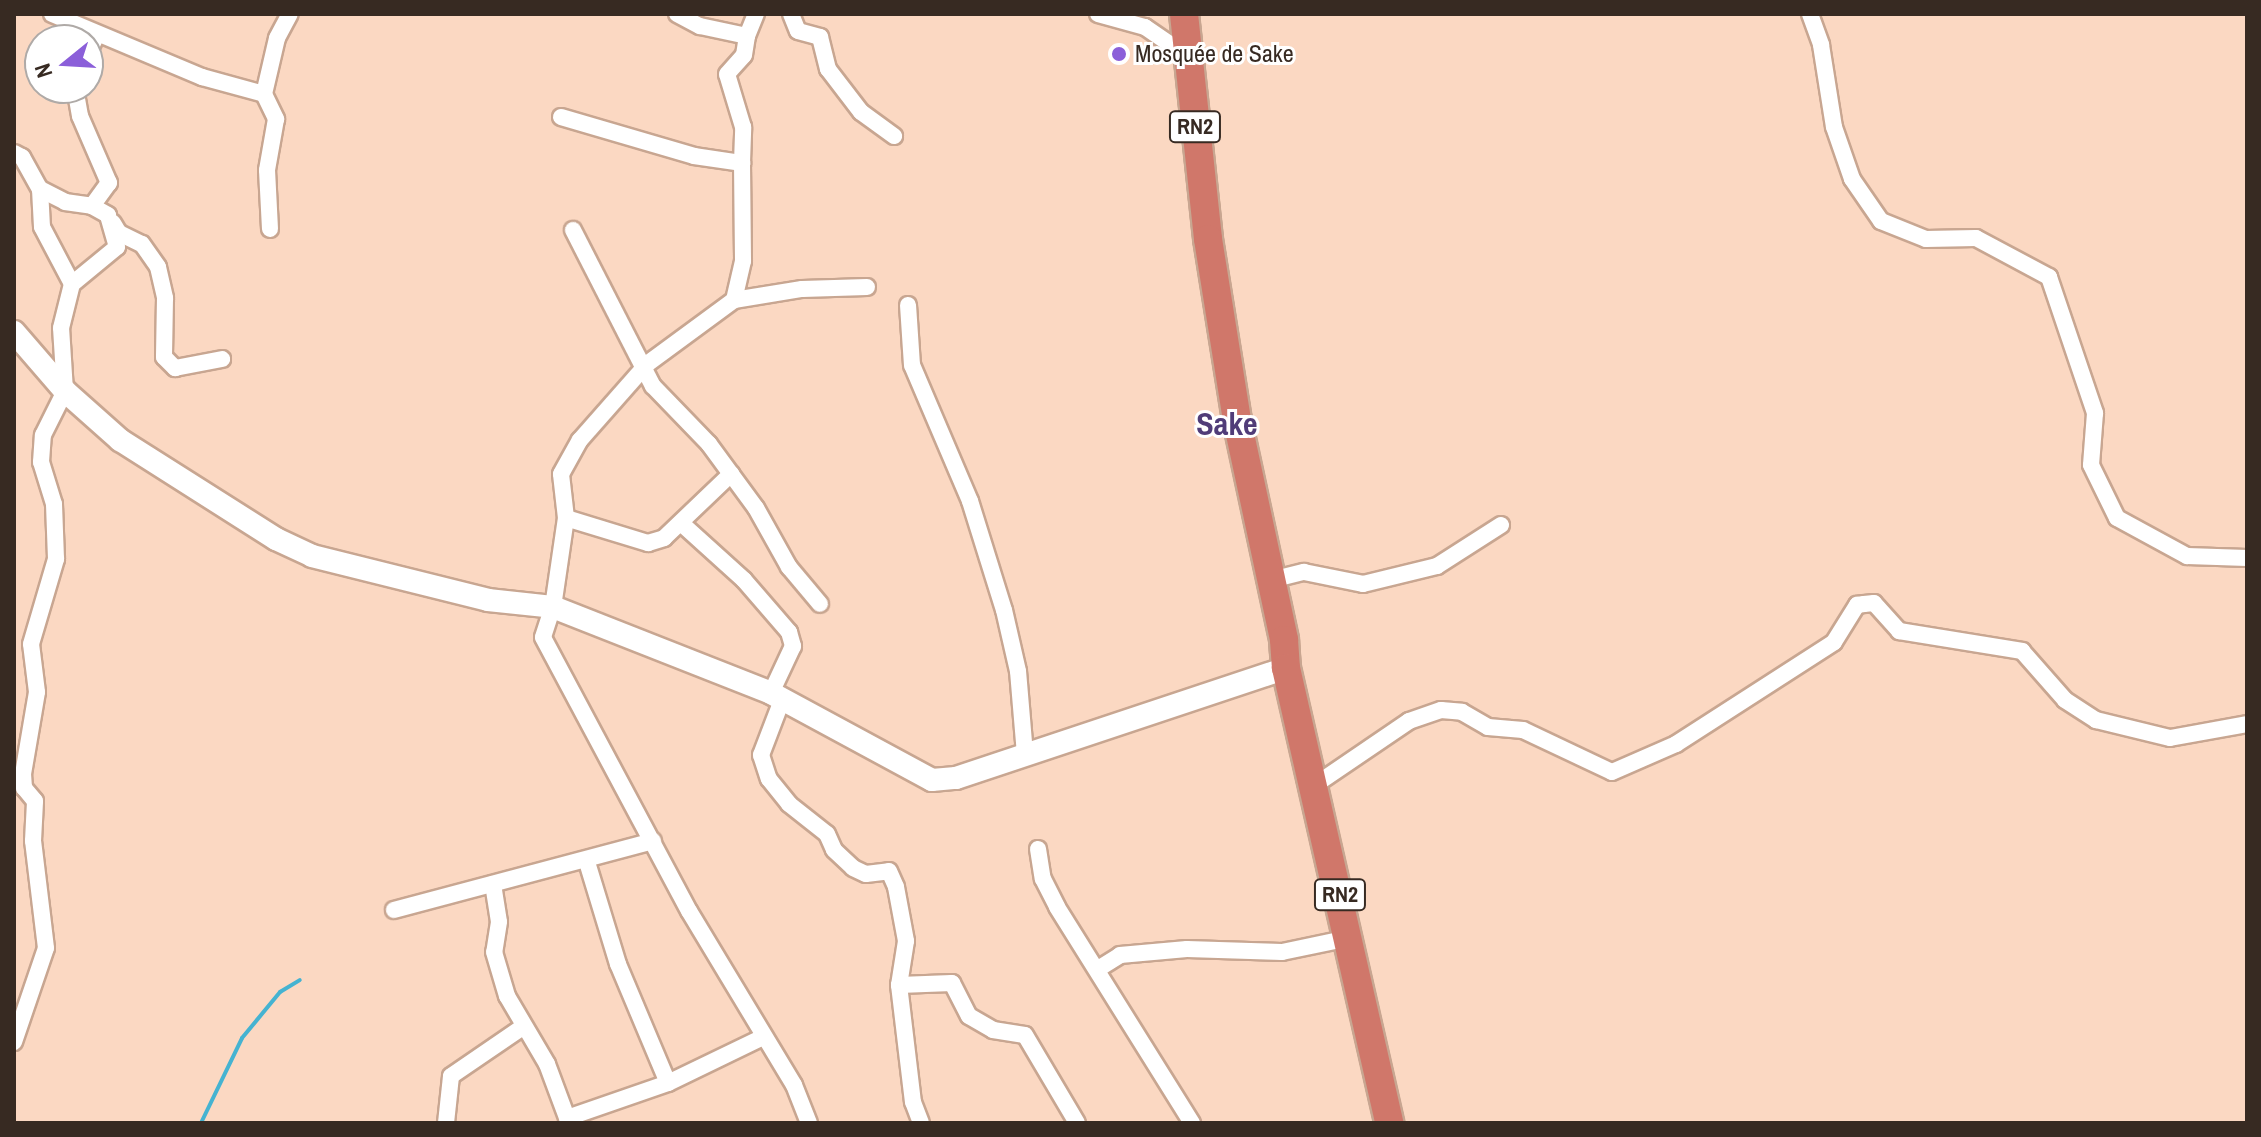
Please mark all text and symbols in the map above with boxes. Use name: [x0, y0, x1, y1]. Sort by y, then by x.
north arrow: [24, 24, 104, 104]
place label: Mosquée de Sake: [1135, 40, 1294, 68]
marker: Mosquée de Sake: [1110, 45, 1128, 63]
text: N: [27, 60, 59, 82]
road number: RN2: [1167, 109, 1223, 145]
district label: Sake: [1196, 405, 1258, 443]
road number: RN2: [1312, 877, 1368, 913]

